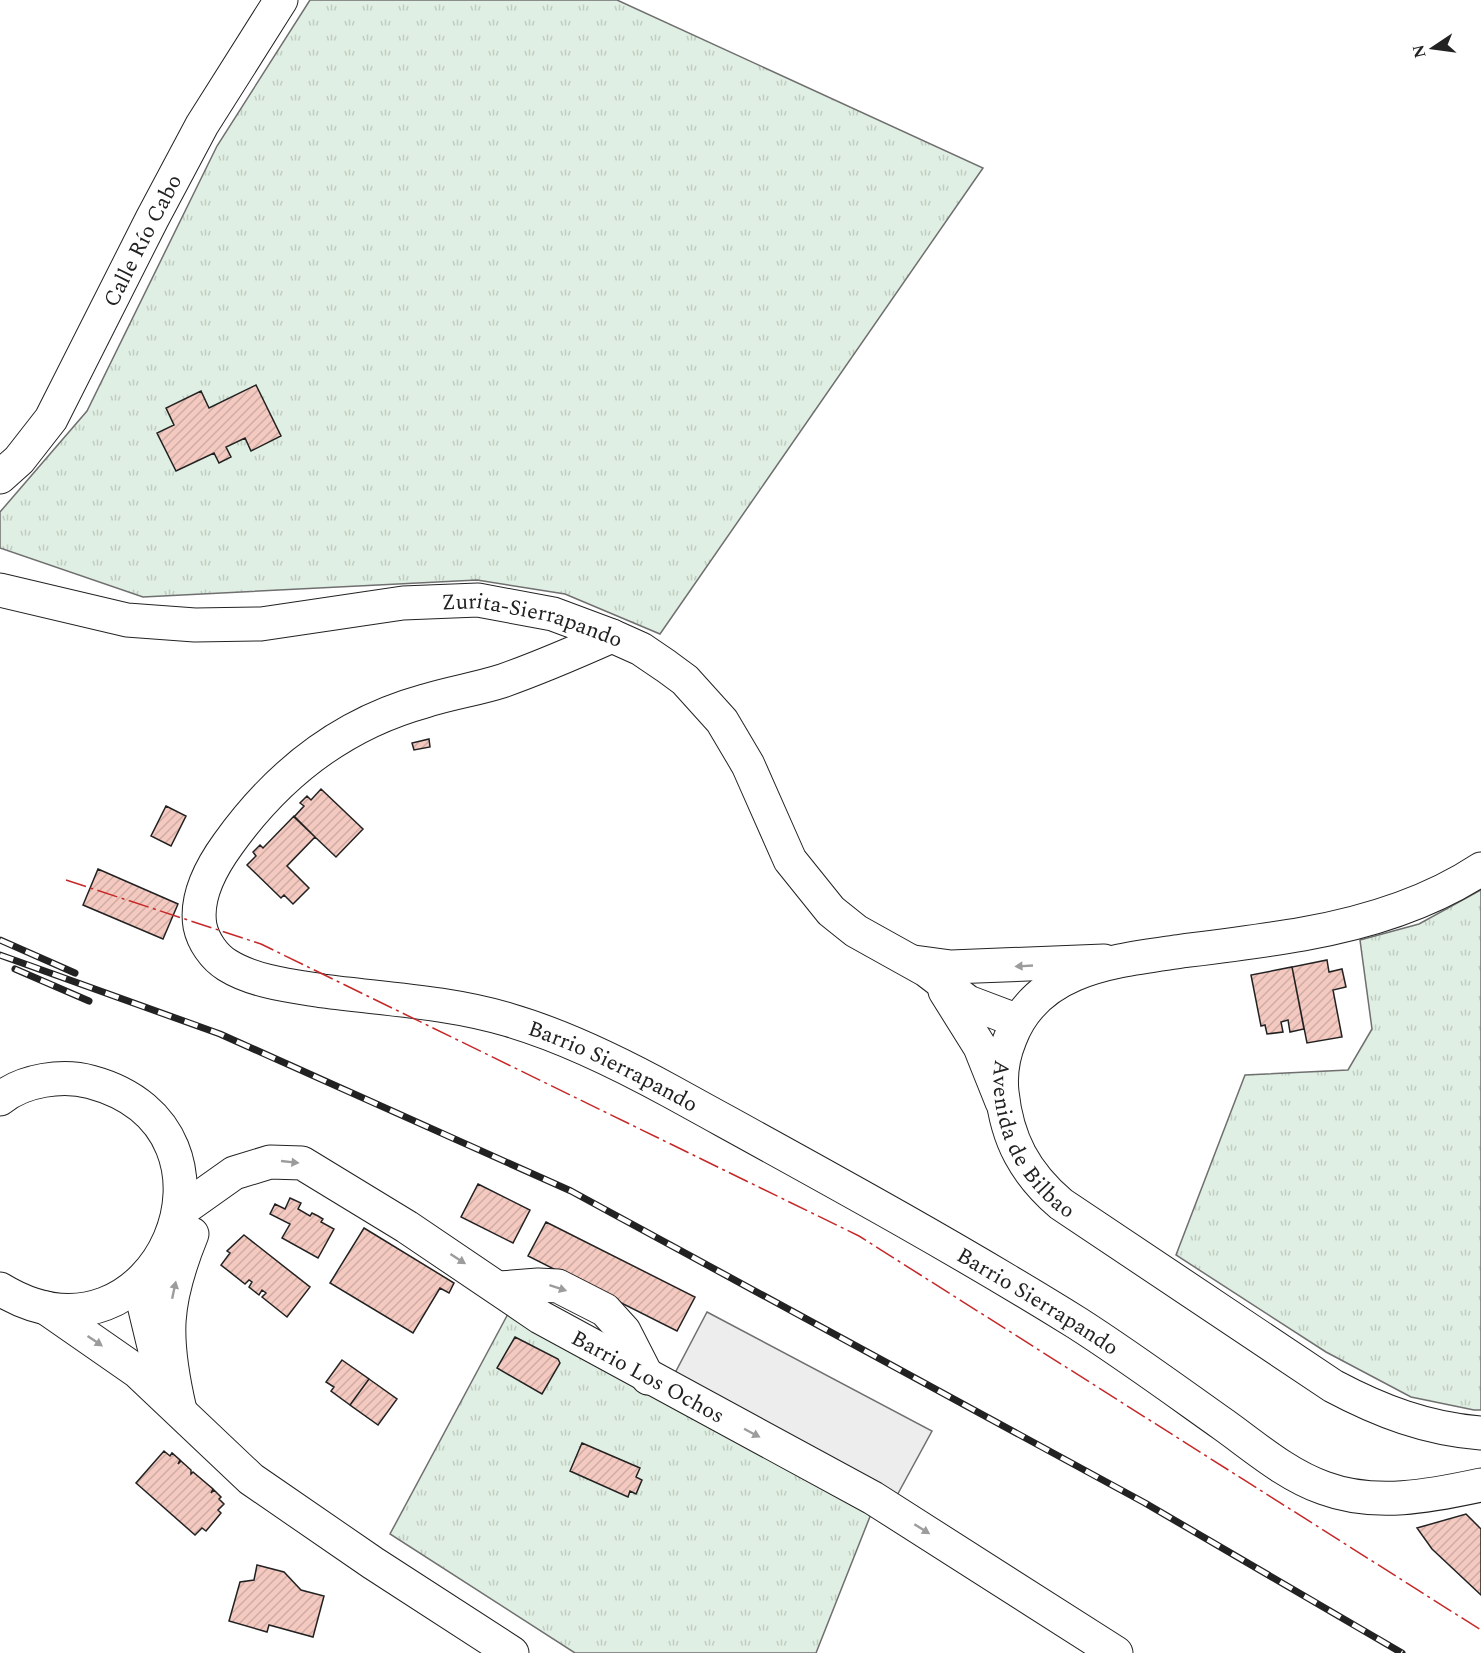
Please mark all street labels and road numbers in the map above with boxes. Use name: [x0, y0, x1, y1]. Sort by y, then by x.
street label: Calle Río Cabo: [95, 169, 191, 313]
street label: Zurita-Sierrapando: [441, 585, 628, 657]
street label: Barrio Sierrapando: [523, 1012, 704, 1121]
street label: Avenida de Bilbao: [983, 1058, 1082, 1227]
street label: Barrio Sierrapando: [950, 1239, 1125, 1364]
street label: Barrio Los Ochos: [565, 1322, 730, 1432]

